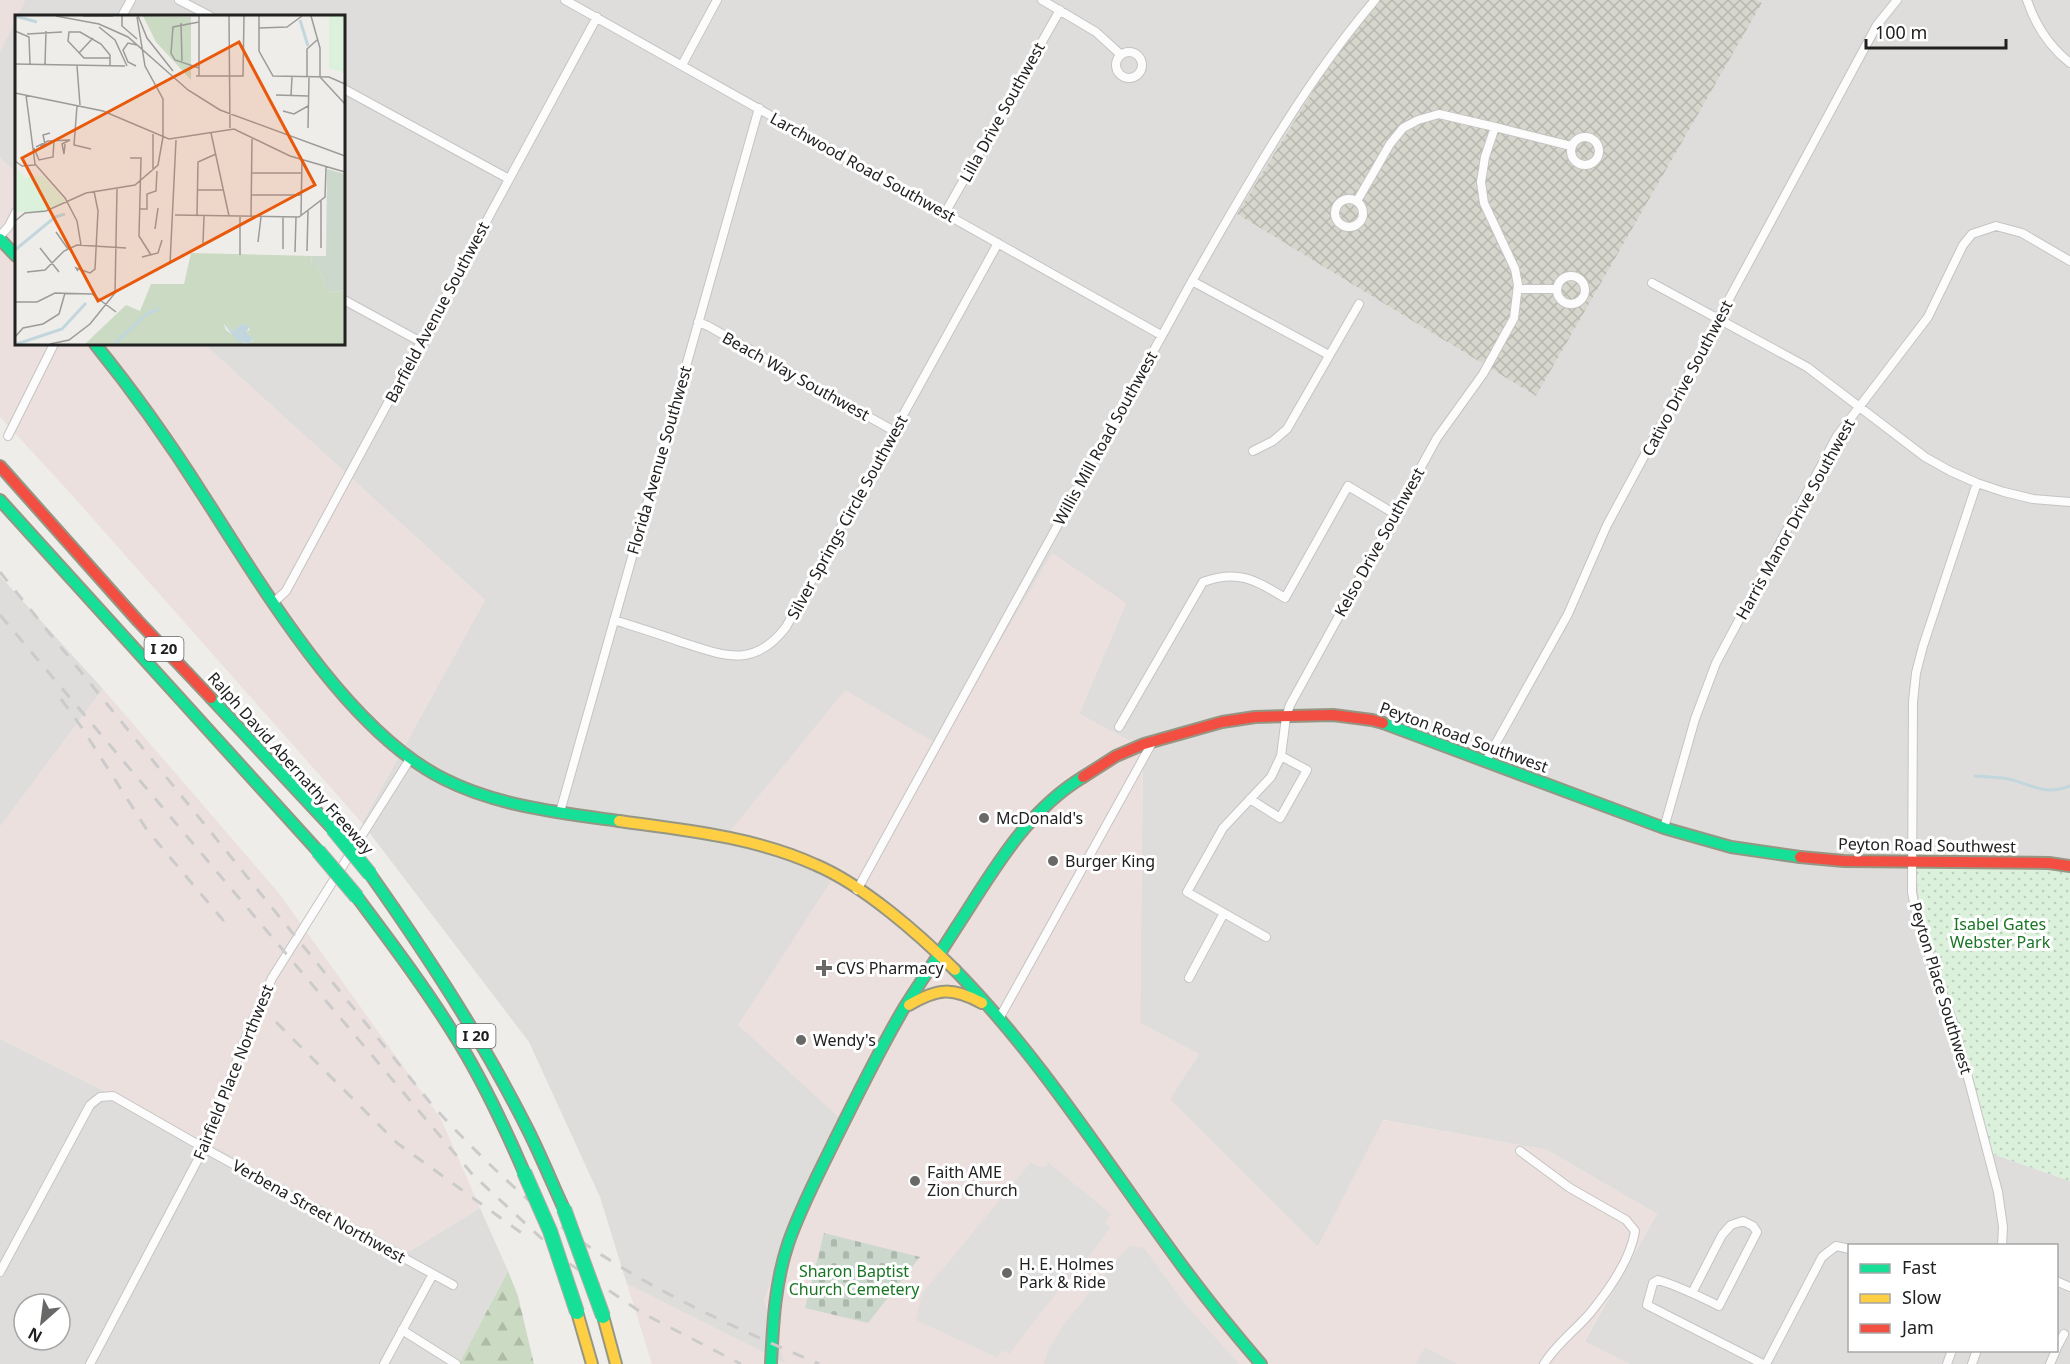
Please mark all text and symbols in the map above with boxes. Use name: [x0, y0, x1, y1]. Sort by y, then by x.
scale bar: [1866, 12, 2006, 50]
inset map: [15, 15, 345, 345]
text: 100 m: [1875, 20, 1927, 44]
street label: Lilla Drive Southwest: [954, 38, 1050, 186]
street label: Larchwood Road Southwest: [766, 107, 960, 227]
street label: Barfield Avenue Southwest: [380, 217, 494, 406]
street label: Cativo Drive Southwest: [1637, 296, 1738, 460]
street label: Beach Way Southwest: [718, 326, 874, 426]
street label: Willis Mill Road Southwest: [1048, 347, 1162, 529]
street label: Florida Avenue Southwest: [622, 363, 697, 557]
street label: Silver Springs Circle Southwest: [782, 411, 913, 623]
street label: Harris Manor Drive Southwest: [1730, 414, 1860, 623]
street label: Kelso Drive Southwest: [1329, 463, 1429, 621]
road number: I 20: [144, 637, 184, 661]
street label: Ralph David Abernathy Freeway: [203, 667, 380, 860]
street label: Peyton Road Southwest: [1377, 696, 1551, 778]
place label: McDonald's: [996, 807, 1083, 829]
marker: McDonald's: [977, 811, 991, 825]
street label: Peyton Road Southwest: [1838, 832, 2016, 858]
place label: Burger King: [1065, 850, 1155, 872]
marker: Burger King: [1046, 854, 1060, 868]
street label: Peyton Place Southwest: [1904, 899, 1978, 1077]
park label: Isabel Gates Webster Park: [1950, 913, 2051, 953]
place label: CVS Pharmacy: [836, 957, 944, 979]
marker: CVS Pharmacy: [817, 961, 831, 975]
street label: Fairfield Place Northwest: [188, 981, 278, 1163]
road number: I 20: [456, 1024, 496, 1048]
place label: Wendy's: [813, 1029, 876, 1051]
marker: Wendy's: [794, 1033, 808, 1047]
street label: Verbena Street Northwest: [228, 1154, 410, 1268]
place label: Faith AME Zion Church: [927, 1161, 1018, 1201]
marker: Faith AME Zion Church: [908, 1174, 922, 1188]
legend: [1848, 1244, 2058, 1352]
place label: H. E. Holmes Park & Ride: [1019, 1253, 1114, 1293]
text: Fast: [1902, 1255, 1937, 1279]
park label: Sharon Baptist Church Cemetery: [789, 1260, 920, 1300]
marker: H. E. Holmes Park & Ride: [1000, 1266, 1014, 1280]
text: Slow: [1902, 1285, 1941, 1309]
north arrow: [12, 1292, 72, 1352]
text: Jam: [1900, 1315, 1934, 1339]
text: N: [24, 1322, 46, 1348]

